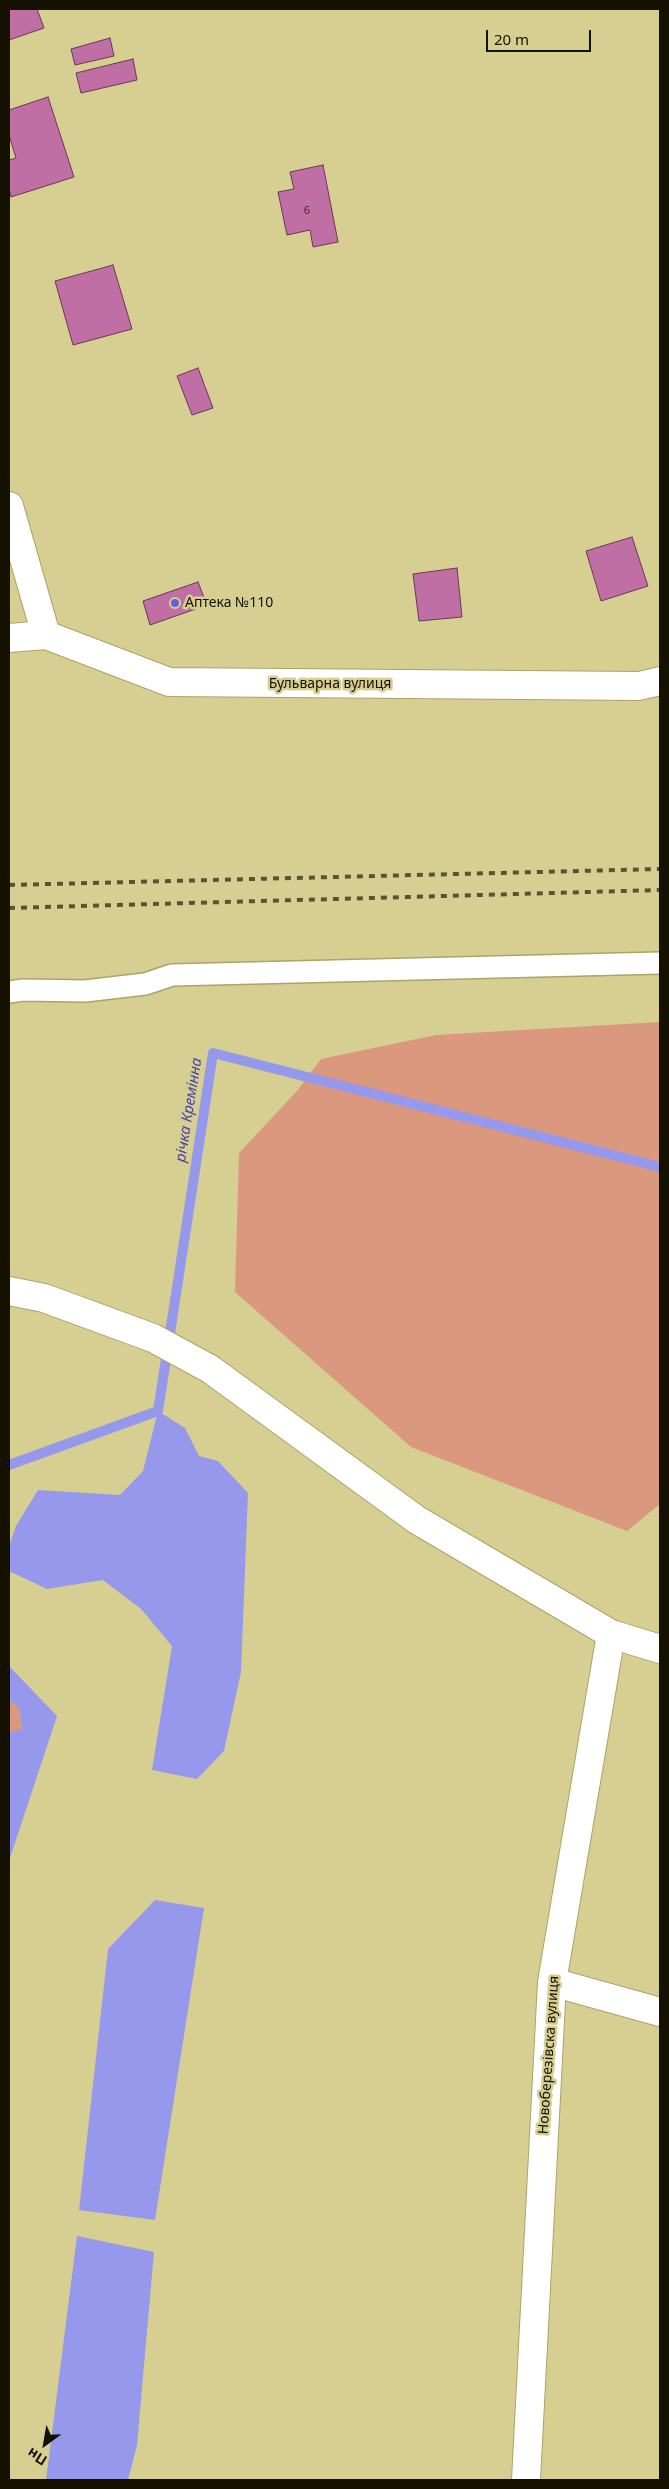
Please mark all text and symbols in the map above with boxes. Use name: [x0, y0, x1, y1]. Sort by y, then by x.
scale bar: [489, 20, 594, 52]
text: 20 m: [494, 29, 529, 49]
house number: 6: [304, 204, 310, 218]
place label: Аптека №110: [185, 595, 273, 611]
marker: Аптека №110: [169, 597, 181, 609]
street label: Бульварна вулиця: [269, 676, 391, 692]
water label: річка Кремінна: [172, 1056, 206, 1164]
street label: Новоберезівска вулиця: [535, 1975, 563, 2135]
north arrow: [20, 2419, 70, 2469]
text: Пн: [23, 2444, 50, 2470]

